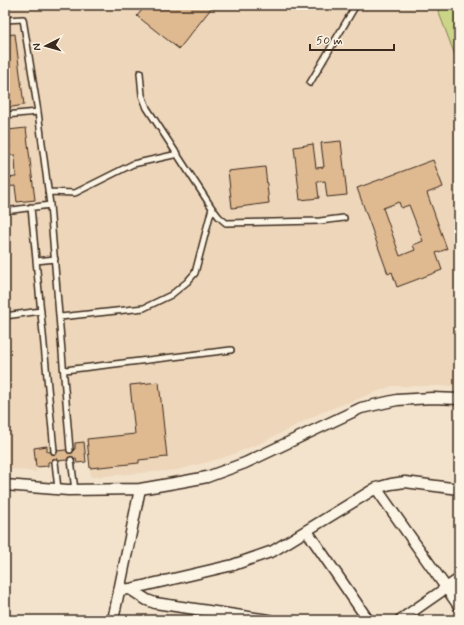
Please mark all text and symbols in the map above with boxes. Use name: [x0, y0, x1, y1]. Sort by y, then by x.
north arrow: [26, 26, 66, 66]
scale bar: [310, 26, 394, 52]
text: 50 m: [316, 33, 343, 49]
text: N: [30, 43, 44, 51]

